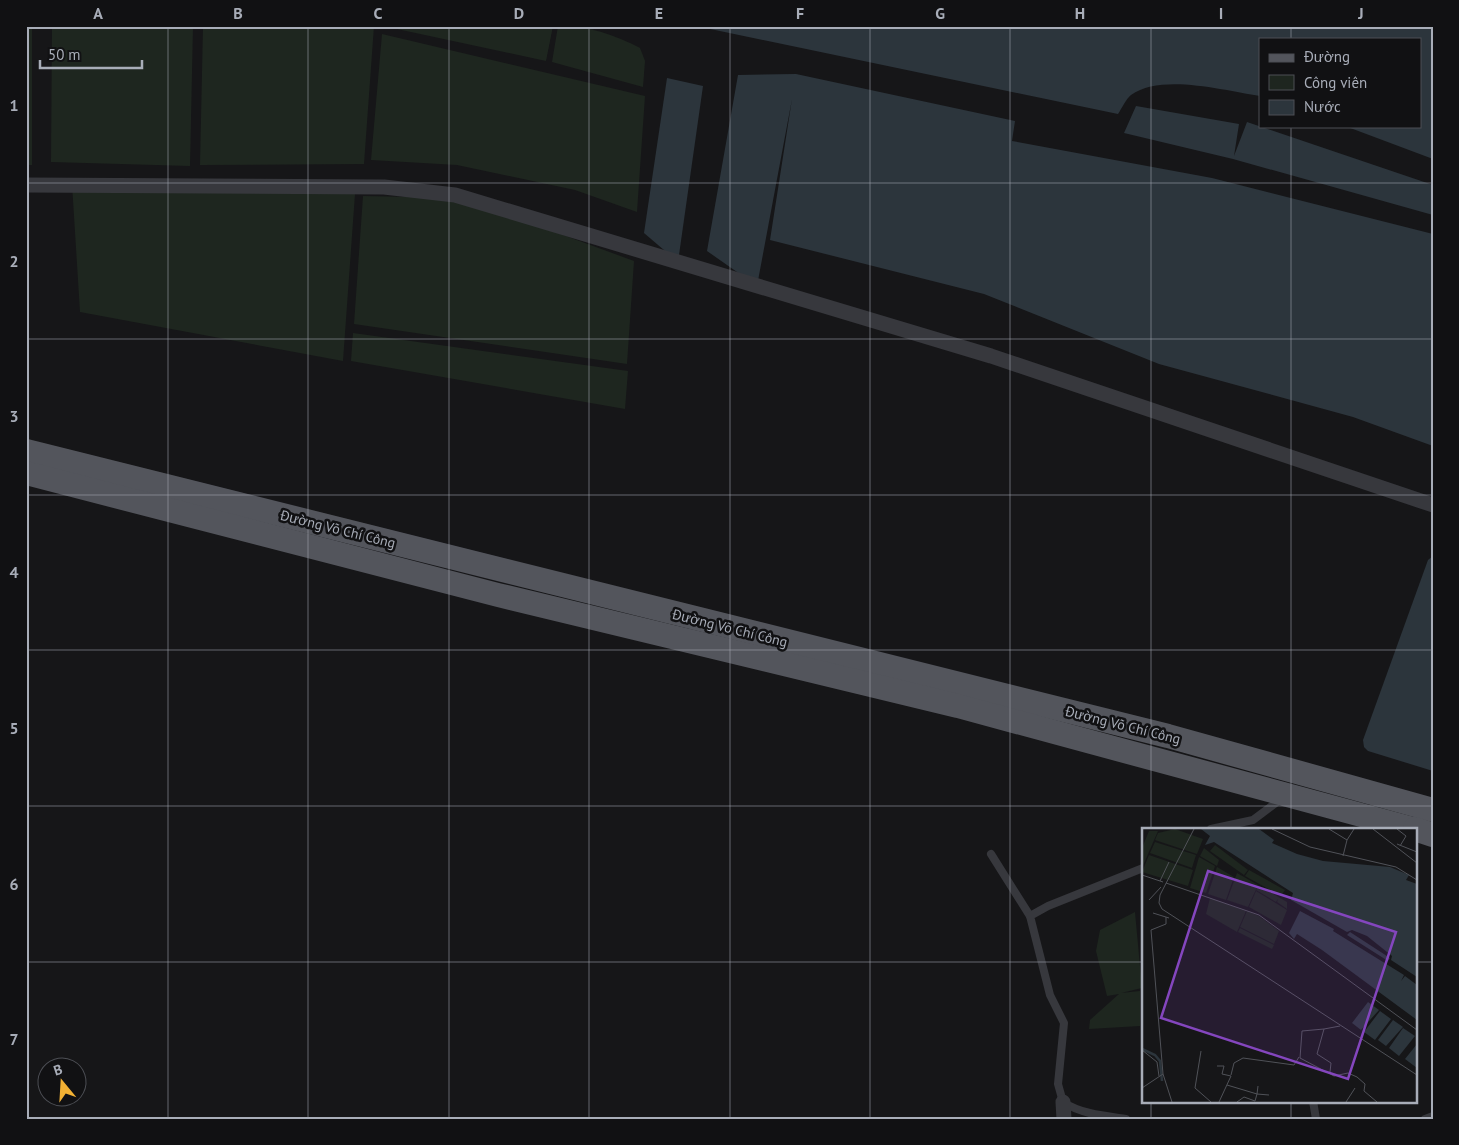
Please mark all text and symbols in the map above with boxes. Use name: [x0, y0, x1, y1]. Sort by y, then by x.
text: A: [93, 3, 103, 23]
text: B: [233, 3, 243, 23]
text: C: [374, 3, 383, 23]
text: D: [514, 3, 524, 23]
text: E: [655, 3, 663, 23]
text: F: [796, 3, 804, 23]
text: G: [935, 3, 945, 23]
text: H: [1075, 3, 1085, 23]
text: I: [1219, 3, 1223, 23]
text: J: [1357, 3, 1364, 23]
scale bar: [40, 38, 142, 70]
legend: [1259, 38, 1422, 128]
text: 50 m: [48, 45, 81, 64]
text: Đường: [1303, 47, 1350, 66]
text: Công viên: [1304, 73, 1367, 92]
text: 1: [9, 95, 19, 115]
text: Nước: [1304, 97, 1341, 116]
text: 2: [9, 251, 19, 271]
text: 3: [9, 406, 19, 426]
street label: Đường Võ Chí Công: [278, 506, 397, 552]
text: 4: [9, 562, 19, 582]
street label: Đường Võ Chí Công: [670, 605, 789, 651]
street label: Đường Võ Chí Công: [1063, 702, 1182, 748]
text: 5: [9, 718, 19, 738]
inset map: [1142, 828, 1416, 1102]
text: 6: [9, 874, 19, 894]
text: 7: [9, 1029, 19, 1049]
north arrow: [38, 1058, 88, 1108]
text: B: [51, 1060, 65, 1079]

